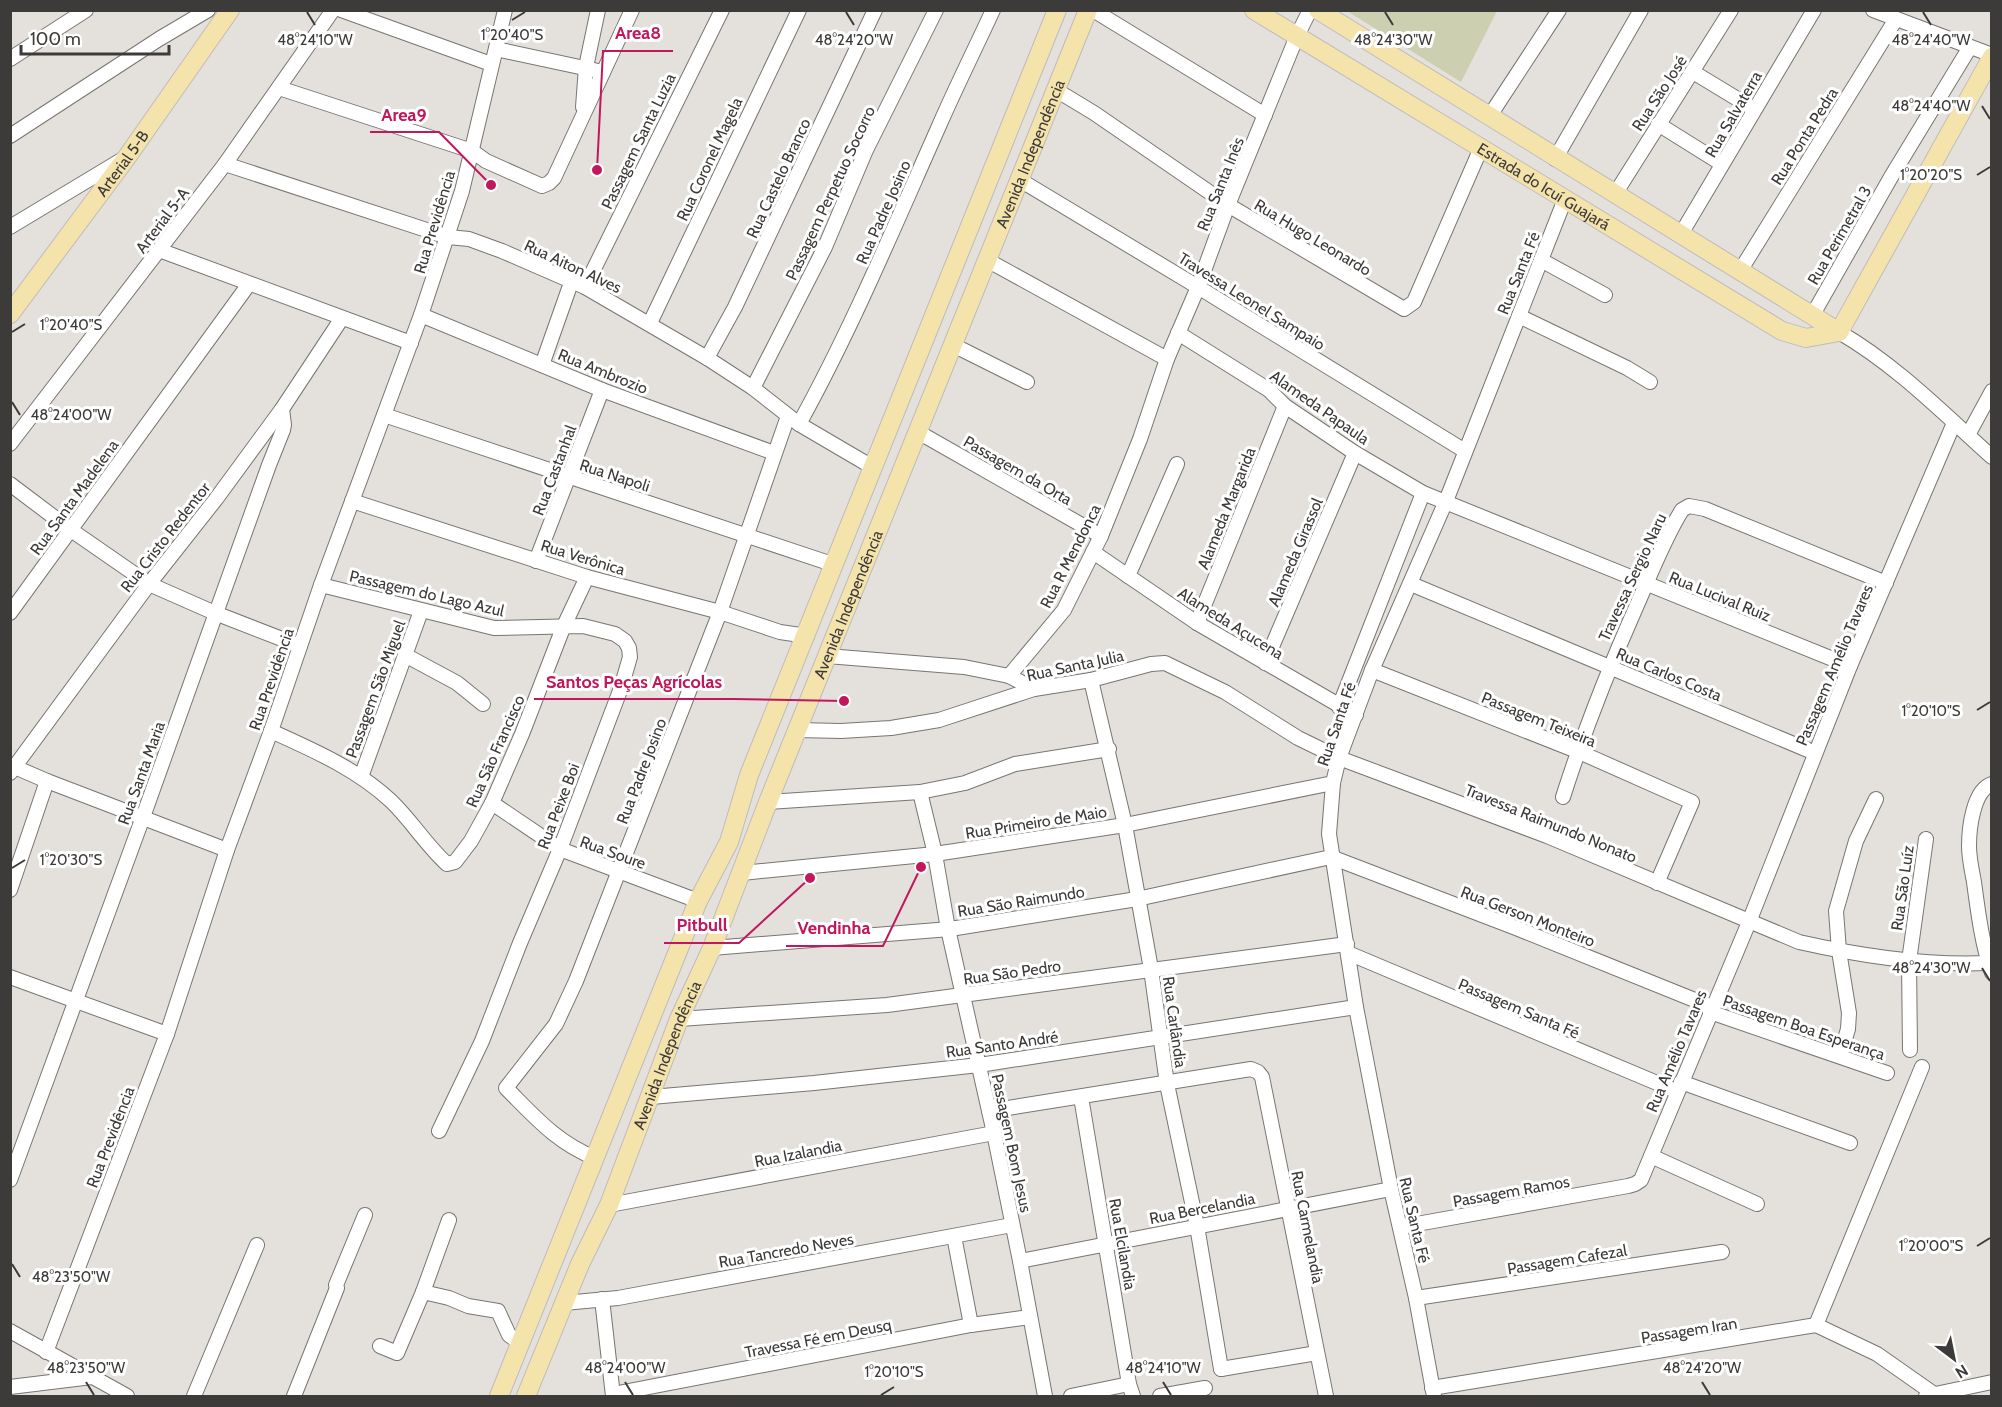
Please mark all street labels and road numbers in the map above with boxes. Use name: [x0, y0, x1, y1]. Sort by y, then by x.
street label: Rua São José: [1628, 52, 1691, 135]
street label: Rua Salvaterra: [1701, 68, 1766, 161]
street label: Passagem Santa Luzia: [597, 70, 680, 212]
street label: Avenida Independência: [992, 77, 1069, 231]
street label: Rua Ponta Pedra: [1767, 84, 1842, 188]
street label: Rua Coronel Magela: [673, 94, 746, 224]
street label: Passagem Perpetuo Socorro: [782, 103, 879, 283]
street label: Rua Castelo Branco: [742, 115, 815, 241]
street label: Arterial 5-B: [92, 126, 153, 200]
street label: Rua Santa Inês: [1193, 134, 1248, 234]
street label: Estrada do Icuí Guajará: [1474, 139, 1614, 234]
street label: Rua Padre Josino: [852, 157, 915, 267]
street label: Rua Previdência: [410, 168, 459, 276]
street label: Rua Perimetral 3: [1803, 182, 1875, 288]
street label: Arterial 5-A: [132, 184, 193, 257]
street label: Rua Hugo Leonardo: [1251, 195, 1375, 280]
street label: Rua Santa Fé: [1493, 229, 1544, 317]
street label: Rua Aiton Alves: [521, 236, 625, 297]
street label: Travessa Leonel Sampaio: [1175, 249, 1329, 354]
street label: Rua Ambrozio: [555, 345, 651, 398]
street label: Alameda Papaula: [1266, 366, 1373, 449]
street label: Rua Castanhal: [528, 422, 581, 518]
street label: Passagem da Orta: [960, 432, 1076, 509]
street label: Rua Santa Madelena: [26, 436, 123, 559]
street label: Alameda Margarida: [1193, 444, 1260, 572]
street label: Rua Napoli: [577, 455, 652, 496]
street label: Rua Cristo Redentor: [117, 478, 215, 596]
street label: Alameda Girassol: [1264, 495, 1327, 609]
street label: Rua R Mendonca: [1036, 501, 1105, 611]
street label: Travessa Sergio Naru: [1595, 510, 1670, 644]
street label: Avenida Independência: [810, 527, 887, 681]
street label: Rua Verônica: [538, 536, 628, 579]
street label: Passagem do Lago Azul: [348, 566, 506, 621]
street label: Rua Lucival Ruiz: [1666, 567, 1774, 626]
street label: Passagem Amélio Tavares: [1792, 582, 1877, 749]
street label: Alameda Açucena: [1174, 583, 1287, 664]
street label: Passagem São Miguel: [342, 617, 409, 761]
street label: Rua Previdência: [245, 625, 298, 733]
street label: Rua Carlos Costa: [1613, 644, 1725, 705]
street label: Rua Santa Julia: [1025, 646, 1126, 685]
street label: Rua Santa Fé: [1313, 680, 1360, 769]
street label: Passagem Teixeira: [1479, 688, 1599, 751]
street label: Rua São Francisco: [462, 692, 529, 810]
street label: Rua Padre Josino: [613, 715, 670, 827]
street label: Rua Santa Maria: [114, 719, 169, 827]
street label: Rua Peixe Boi: [533, 761, 584, 852]
street label: Travessa Raimundo Nonato: [1462, 780, 1640, 867]
street label: Rua Primeiro de Maio: [964, 802, 1108, 843]
street label: Rua Soure: [577, 832, 648, 873]
street label: Rua São Luíz: [1887, 844, 1918, 932]
street label: Rua São Raimundo: [956, 882, 1086, 921]
street label: Rua Gerson Monteiro: [1458, 882, 1598, 951]
street label: Rua São Pedro: [962, 956, 1062, 989]
street label: Passagem Santa Fé: [1455, 974, 1582, 1043]
street label: Rua Carlândia: [1159, 975, 1190, 1069]
street label: Avenida Independência: [629, 978, 705, 1132]
street label: Rua Amélio Tavares: [1642, 987, 1711, 1115]
street label: Passagem Boa Esperança: [1720, 991, 1888, 1064]
street label: Rua Santo André: [945, 1027, 1060, 1062]
street label: Passagem Bom Jesus: [988, 1072, 1036, 1214]
street label: Rua Previdência: [82, 1084, 139, 1190]
street label: Rua Izalandia: [753, 1136, 844, 1171]
street label: Rua Carmelandia: [1287, 1169, 1328, 1285]
street label: Passagem Ramos: [1451, 1172, 1571, 1211]
street label: Rua Santa Fé: [1395, 1175, 1434, 1265]
street label: Rua Bercelandia: [1148, 1189, 1257, 1228]
street label: Rua Elcilandia: [1105, 1197, 1140, 1292]
street label: Rua Tancredo Neves: [717, 1229, 855, 1272]
street label: Passagem Cafezal: [1506, 1241, 1629, 1278]
street label: Passagem Iran: [1640, 1314, 1738, 1347]
street label: Travessa Fé em Deusq: [743, 1315, 893, 1362]

